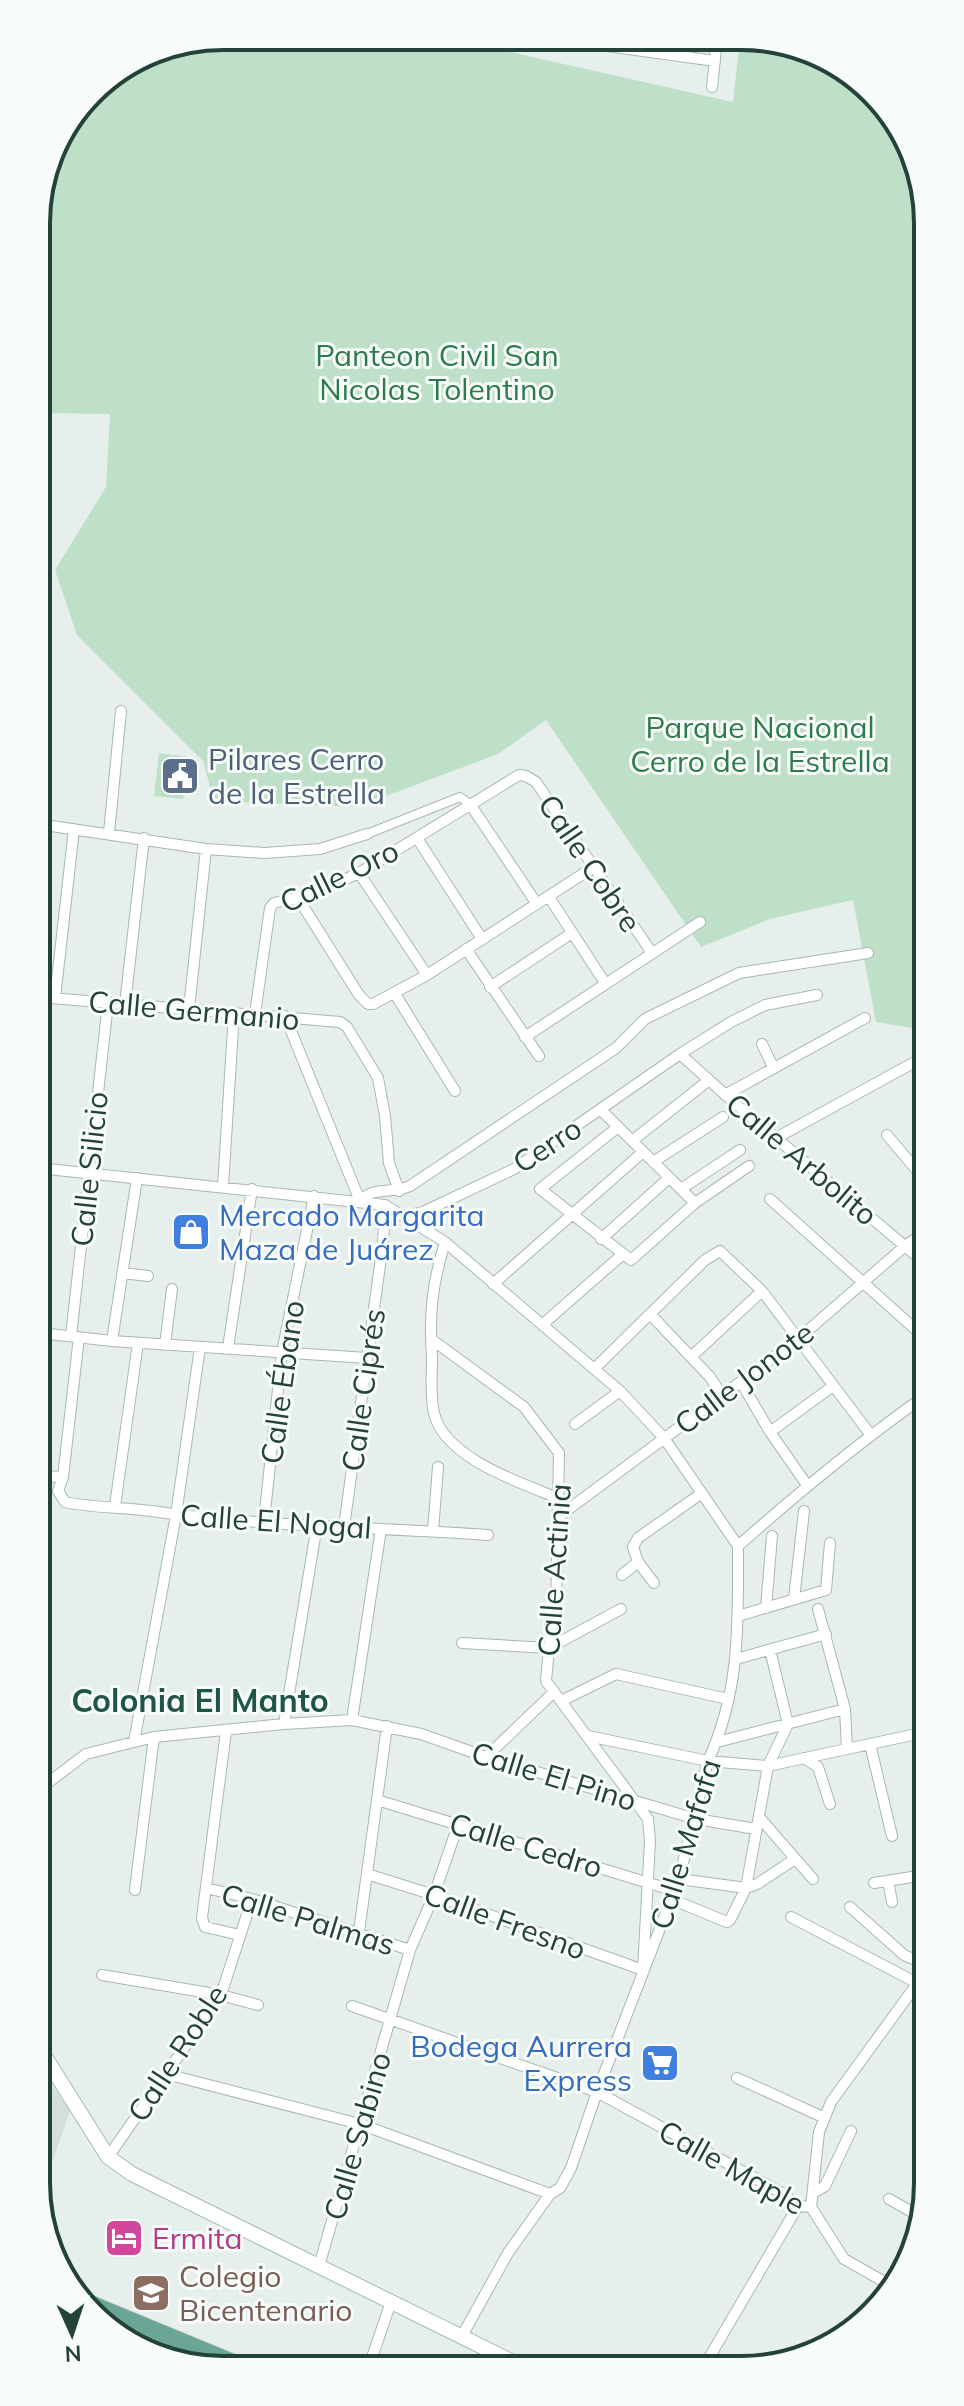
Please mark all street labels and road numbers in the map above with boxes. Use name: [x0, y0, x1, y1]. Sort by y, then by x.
street label: Calle Cobre: [530, 787, 650, 939]
street label: Calle Oro: [273, 831, 405, 921]
street label: Calle Germanio: [87, 982, 301, 1038]
street label: Calle Arbolito: [718, 1085, 886, 1233]
street label: Calle Silicio: [62, 1090, 116, 1248]
street label: Cerro: [505, 1109, 589, 1181]
street label: Calle Ébano: [252, 1298, 312, 1466]
street label: Calle Ciprés: [333, 1306, 393, 1474]
street label: Calle Jonote: [667, 1313, 821, 1443]
street label: Calle Actinia: [529, 1482, 579, 1658]
street label: Calle El Nogal: [179, 1495, 373, 1547]
street label: Calle El Pino: [467, 1733, 641, 1819]
street label: Calle Mafafa: [641, 1754, 729, 1934]
street label: Calle Cedro: [445, 1804, 607, 1886]
street label: Calle Fresno: [419, 1874, 591, 1968]
street label: Calle Palmas: [217, 1875, 399, 1963]
street label: Calle Roble: [119, 1977, 235, 2129]
street label: Calle Sabino: [315, 2048, 399, 2224]
street label: Calle Maple: [652, 2111, 812, 2223]

